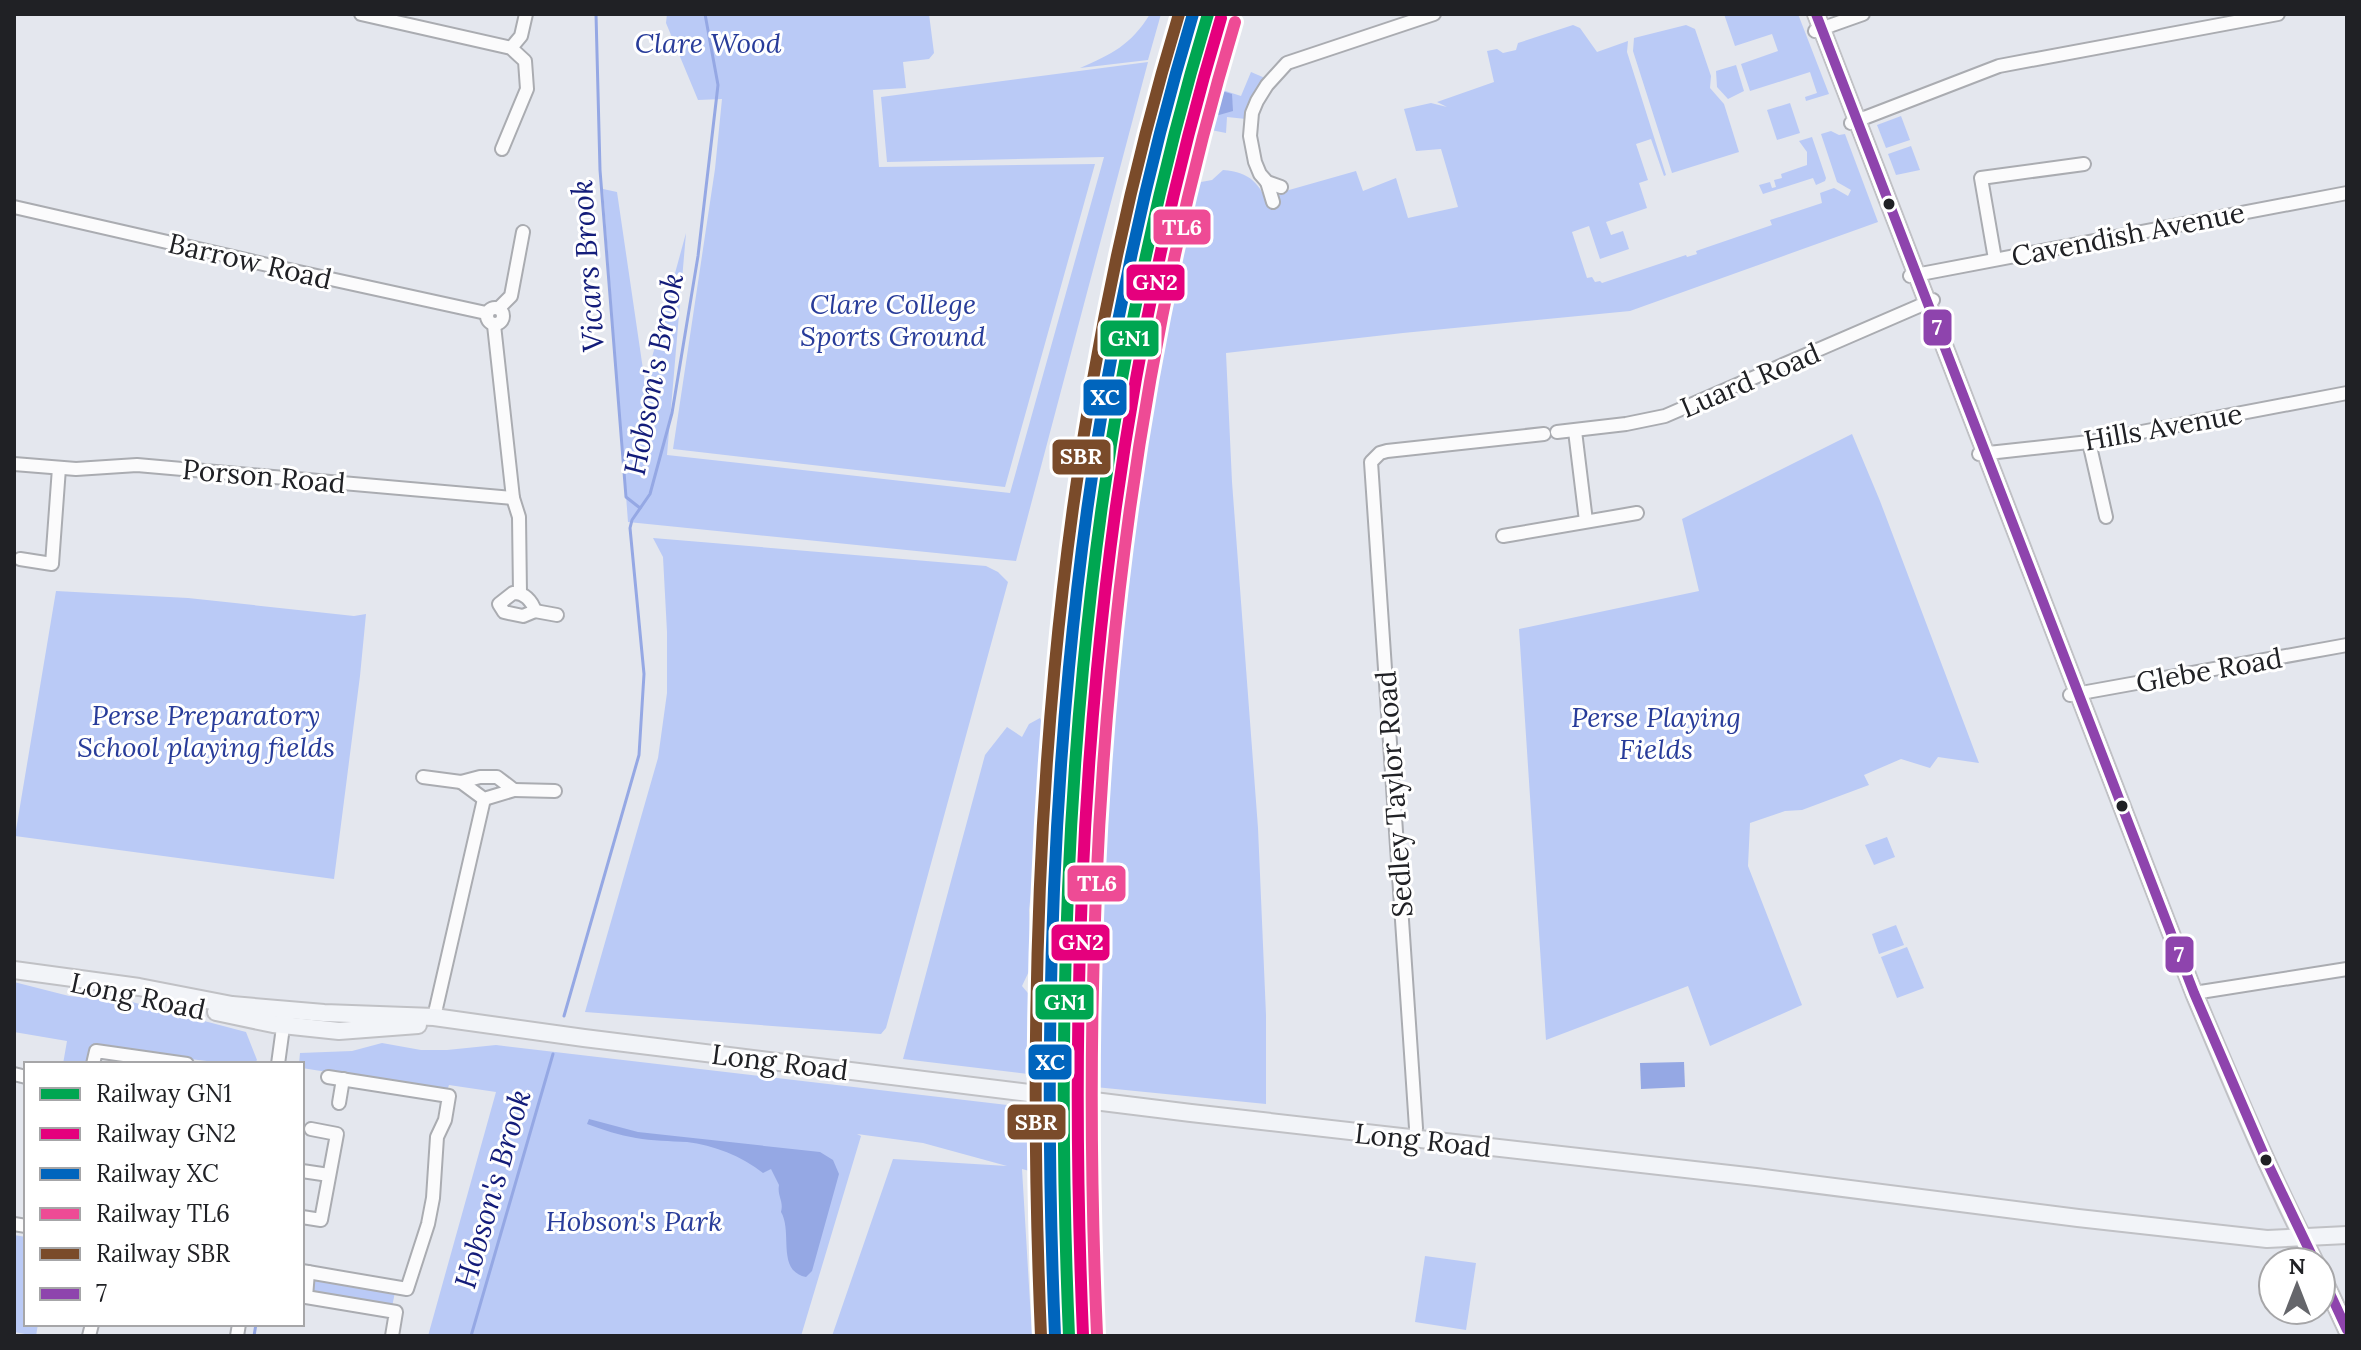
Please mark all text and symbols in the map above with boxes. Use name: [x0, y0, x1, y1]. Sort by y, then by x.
park label: Clare Wood: [635, 25, 782, 61]
water label: Vicars Brook: [562, 178, 612, 354]
street label: Cavendish Avenue: [2008, 194, 2248, 274]
unlabelled marker: [1881, 196, 1897, 212]
line badge: TL6: [1152, 208, 1212, 246]
text: TL6: [1162, 213, 1202, 241]
street label: Barrow Road: [165, 225, 335, 297]
line badge: GN2: [1125, 263, 1186, 302]
text: GN2: [1132, 268, 1178, 296]
water label: Hobson's Brook: [615, 269, 691, 478]
park label: Clare College Sports Ground: [800, 286, 986, 354]
line badge: 7: [1922, 308, 1953, 347]
text: 7: [1932, 313, 1942, 341]
line badge: GN1: [1099, 319, 1160, 358]
text: GN1: [1108, 324, 1150, 352]
street label: Luard Road: [1675, 334, 1825, 426]
line badge: XC: [1082, 378, 1128, 417]
text: XC: [1090, 383, 1120, 411]
street label: Hills Avenue: [2081, 395, 2245, 459]
line badge: SBR: [1051, 438, 1112, 476]
text: SBR: [1060, 442, 1102, 470]
street label: Porson Road: [181, 451, 347, 501]
street label: Glebe Road: [2133, 639, 2285, 701]
street label: Sedley Taylor Road: [1367, 670, 1421, 918]
park label: Perse Preparatory School playing fields: [77, 697, 335, 765]
park label: Perse Playing Fields: [1571, 699, 1741, 767]
unlabelled marker: [2114, 798, 2130, 814]
line badge: TL6: [1066, 864, 1127, 903]
text: TL6: [1077, 869, 1117, 897]
line badge: GN2: [1050, 923, 1111, 962]
text: GN2: [1058, 928, 1104, 956]
line badge: 7: [2164, 935, 2195, 974]
text: 7: [2174, 940, 2184, 968]
street label: Long Road: [67, 964, 209, 1028]
line badge: GN1: [1034, 983, 1095, 1021]
text: GN1: [1044, 988, 1086, 1016]
street label: Long Road: [710, 1036, 850, 1088]
line badge: XC: [1027, 1043, 1073, 1081]
text: XC: [1035, 1048, 1065, 1076]
legend: [24, 1062, 304, 1326]
text: Railway GN1: [96, 1078, 232, 1109]
water label: Hobson's Brook: [445, 1085, 539, 1293]
line badge: SBR: [1006, 1103, 1067, 1141]
text: SBR: [1015, 1108, 1057, 1136]
street label: Long Road: [1353, 1115, 1493, 1165]
text: Railway GN2: [96, 1118, 236, 1149]
unlabelled marker: [2258, 1152, 2274, 1168]
text: Railway XC: [96, 1158, 219, 1189]
text: Railway TL6: [96, 1198, 230, 1229]
park label: Hobson's Park: [546, 1203, 722, 1239]
text: Railway SBR: [96, 1238, 231, 1269]
north arrow: [2257, 1246, 2337, 1326]
text: N: [2288, 1252, 2306, 1280]
text: 7: [96, 1278, 107, 1309]

